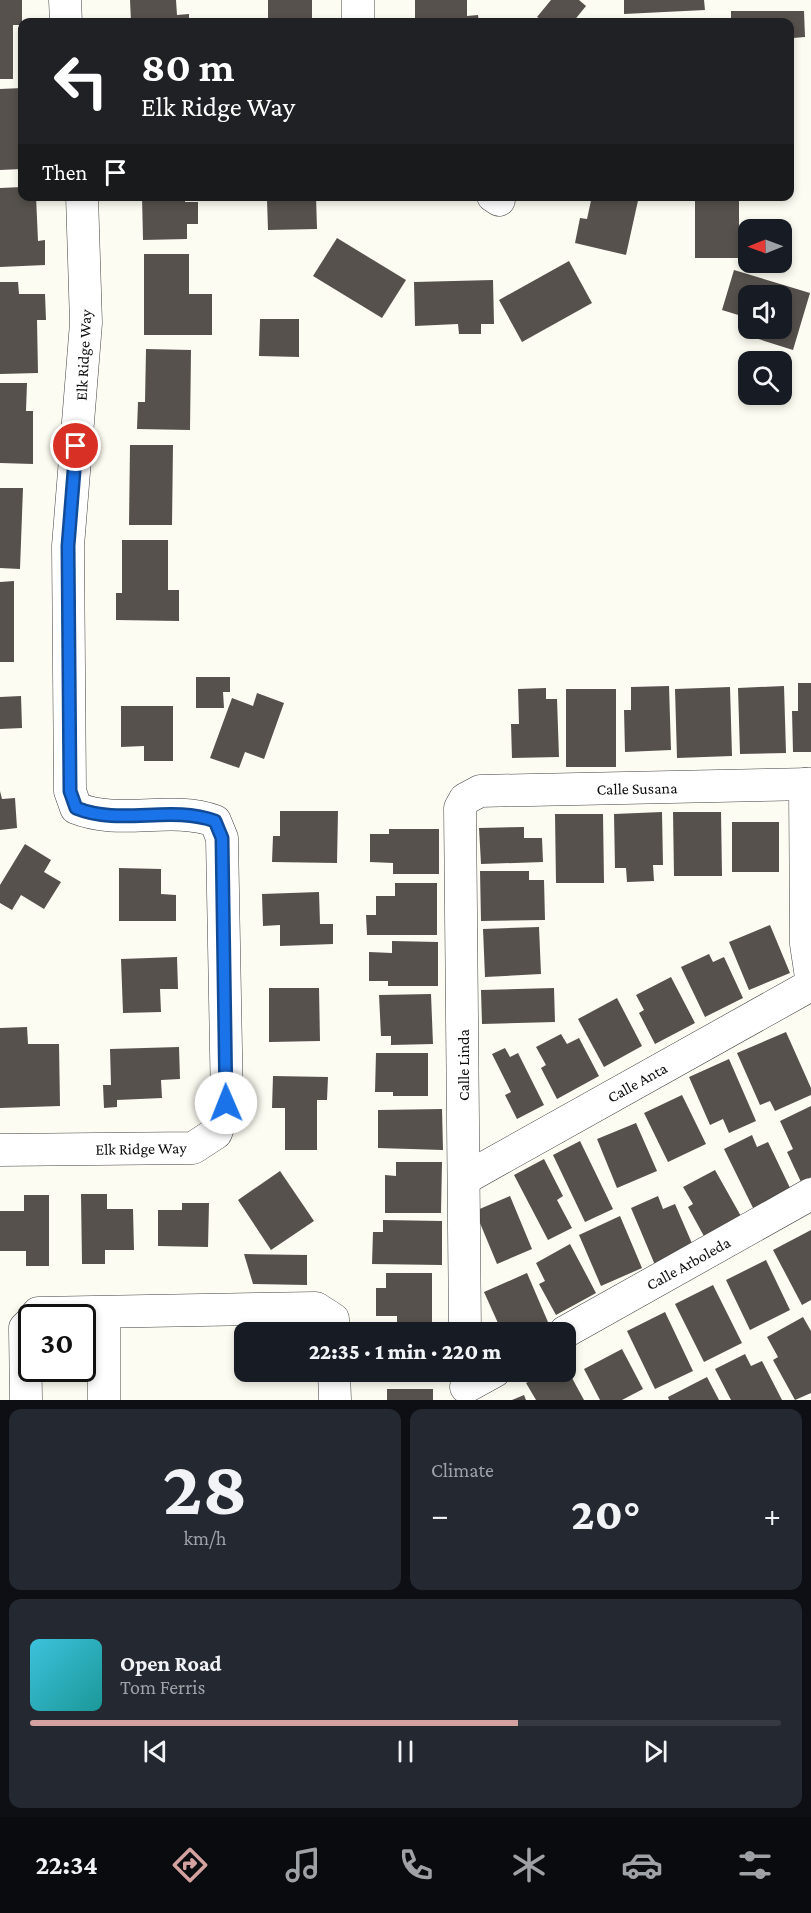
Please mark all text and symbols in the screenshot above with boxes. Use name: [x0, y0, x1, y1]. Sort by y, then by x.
icon: left: [42, 42, 120, 120]
text: 80 m: [141, 43, 235, 90]
text: Elk Ridge Way: [141, 92, 295, 122]
icon: arrive: [99, 156, 132, 189]
text: Then: [42, 160, 87, 185]
north arrow: [738, 219, 792, 273]
map controls: [738, 219, 792, 405]
button: sound: [738, 285, 792, 339]
street label: Elk Ridge Way: [73, 308, 95, 401]
button: search: [738, 351, 792, 405]
pin: [50, 420, 101, 471]
icon: arrive: [59, 429, 92, 462]
street label: Calle Susana: [596, 779, 678, 798]
street label: Calle Linda: [455, 1029, 472, 1101]
street label: Calle Anta: [604, 1059, 671, 1106]
position arrow: [194, 1071, 258, 1135]
street label: Elk Ridge Way: [95, 1139, 187, 1159]
street label: Calle Arboleda: [643, 1233, 734, 1293]
speed limit sign: 30: [18, 1304, 96, 1382]
text: 22:35 · 1 min · 220 m: [309, 1339, 501, 1364]
text: 28: [162, 1444, 248, 1531]
text: Climate: [431, 1459, 494, 1481]
text: 20°: [571, 1489, 641, 1539]
text: −: [431, 1496, 448, 1533]
text: +: [764, 1496, 781, 1533]
text: km/h: [183, 1527, 227, 1549]
text: Open Road: [120, 1651, 222, 1676]
text: Tom Ferris: [120, 1676, 205, 1698]
icon: previous: [139, 1735, 172, 1768]
icon: pause: [389, 1735, 422, 1768]
icon: next: [639, 1735, 672, 1768]
icon: directions: [169, 1844, 211, 1886]
icon: music: [282, 1844, 324, 1886]
icon: phone: [395, 1844, 437, 1886]
icon: climate: [508, 1844, 550, 1886]
icon: car: [621, 1844, 663, 1886]
icon: filters: [734, 1844, 776, 1886]
text: 22:34: [35, 1850, 98, 1880]

